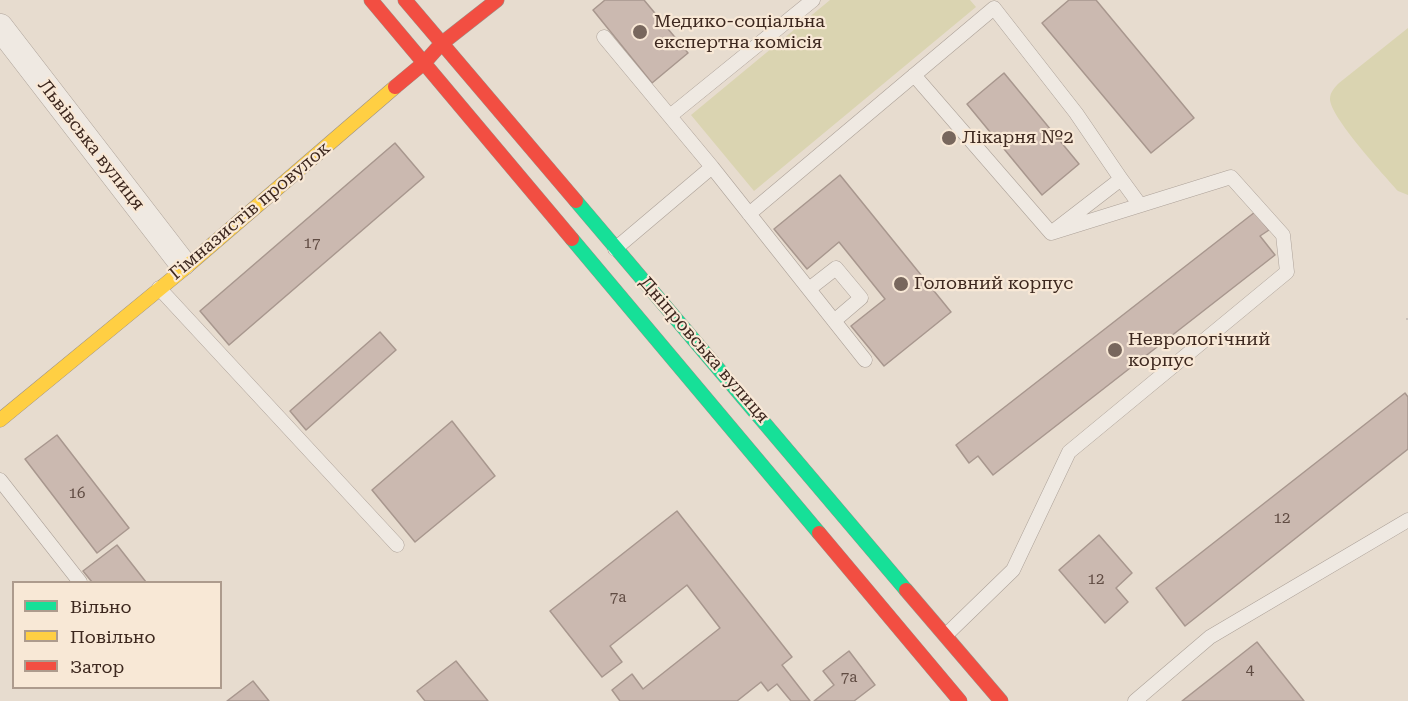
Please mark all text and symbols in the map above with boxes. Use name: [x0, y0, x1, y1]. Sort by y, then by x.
place label: Медико-соціальна експертна комісія: [654, 11, 825, 54]
marker: Медико-соціальна експертна комісія: [631, 23, 649, 41]
street label: Львівська вулиця: [33, 75, 149, 215]
place label: Лікарня №2: [962, 127, 1074, 149]
marker: Лікарня №2: [940, 129, 958, 147]
street label: Гімназистів провулок: [165, 137, 335, 285]
house number: 17: [304, 235, 320, 253]
street label: Дніпровська вулиця: [635, 272, 773, 428]
place label: Головний корпус: [914, 273, 1073, 295]
marker: Головний корпус: [892, 275, 910, 293]
place label: Неврологічний корпус: [1128, 329, 1270, 372]
marker: Неврологічний корпус: [1106, 341, 1124, 359]
house number: 16: [69, 485, 85, 503]
house number: 12: [1274, 510, 1290, 528]
house number: 12: [1088, 571, 1104, 589]
legend: [12, 581, 222, 689]
house number: 7а: [610, 589, 626, 607]
text: Вільно: [70, 596, 132, 617]
text: Повільно: [70, 626, 156, 647]
text: Затор: [70, 656, 124, 677]
house number: 4: [1246, 662, 1254, 680]
house number: 7а: [841, 669, 857, 687]

